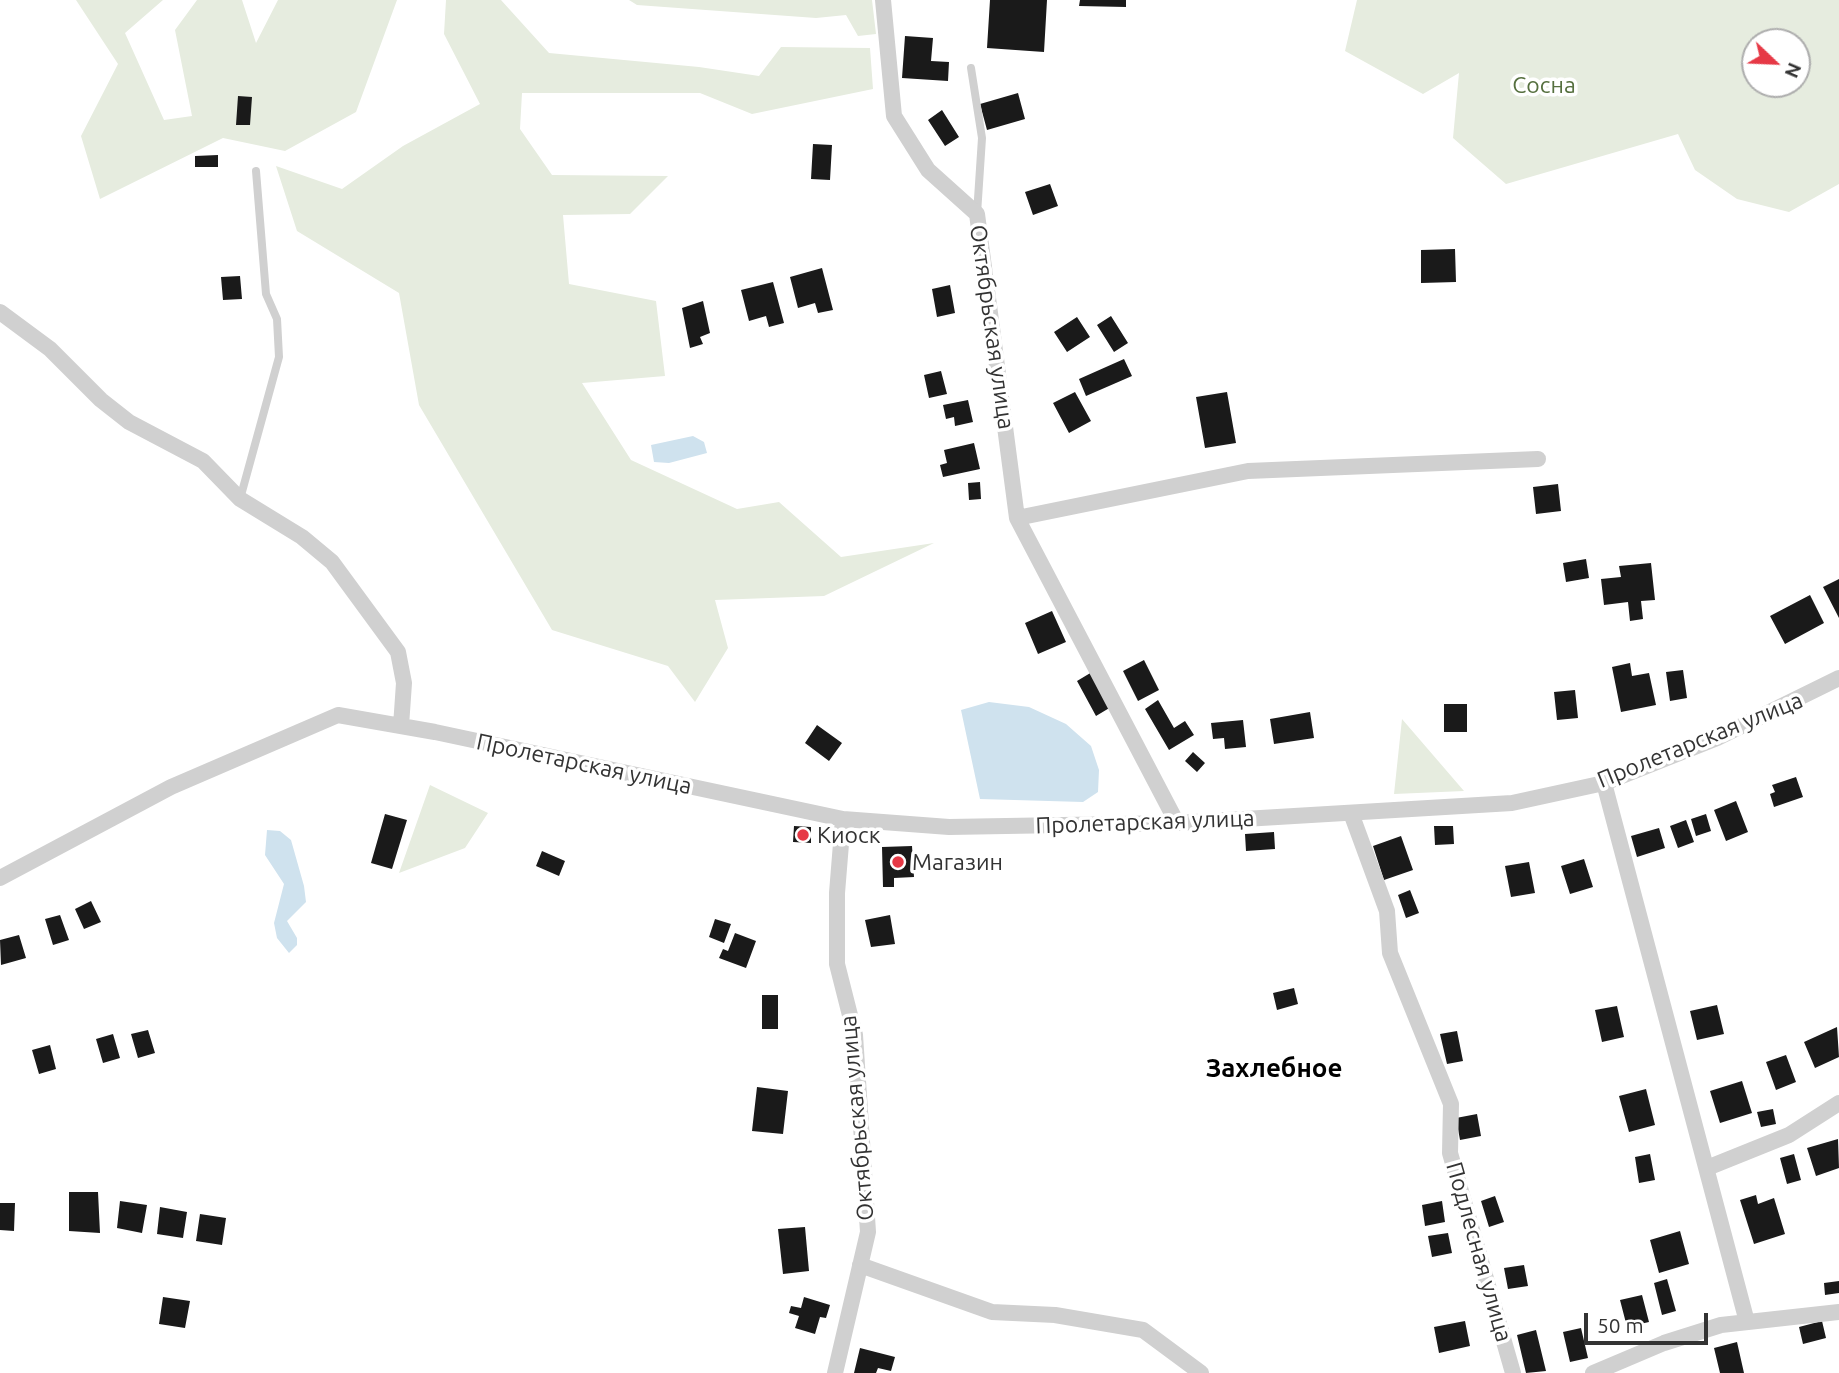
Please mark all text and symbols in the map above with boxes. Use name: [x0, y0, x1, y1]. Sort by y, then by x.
north arrow: [1741, 28, 1811, 98]
text: N: [1781, 60, 1806, 81]
park label: Сосна: [1512, 71, 1576, 99]
street label: Октябрьская улица: [964, 223, 1020, 431]
street label: Пролетарская улица: [1593, 686, 1807, 794]
street label: Пролетарская улица: [474, 728, 694, 800]
street label: Пролетарская улица: [1035, 804, 1255, 840]
place label: Киоск: [817, 821, 881, 849]
marker: Киоск: [795, 827, 811, 843]
place label: Магазин: [912, 848, 1003, 876]
marker: Магазин: [890, 854, 906, 870]
street label: Октябрьская улица: [834, 1014, 880, 1222]
district label: Захлебное: [1206, 1052, 1342, 1084]
street label: Подлесная улица: [1440, 1159, 1518, 1345]
scale bar: [1587, 1300, 1711, 1344]
text: 50 m: [1597, 1313, 1644, 1337]

